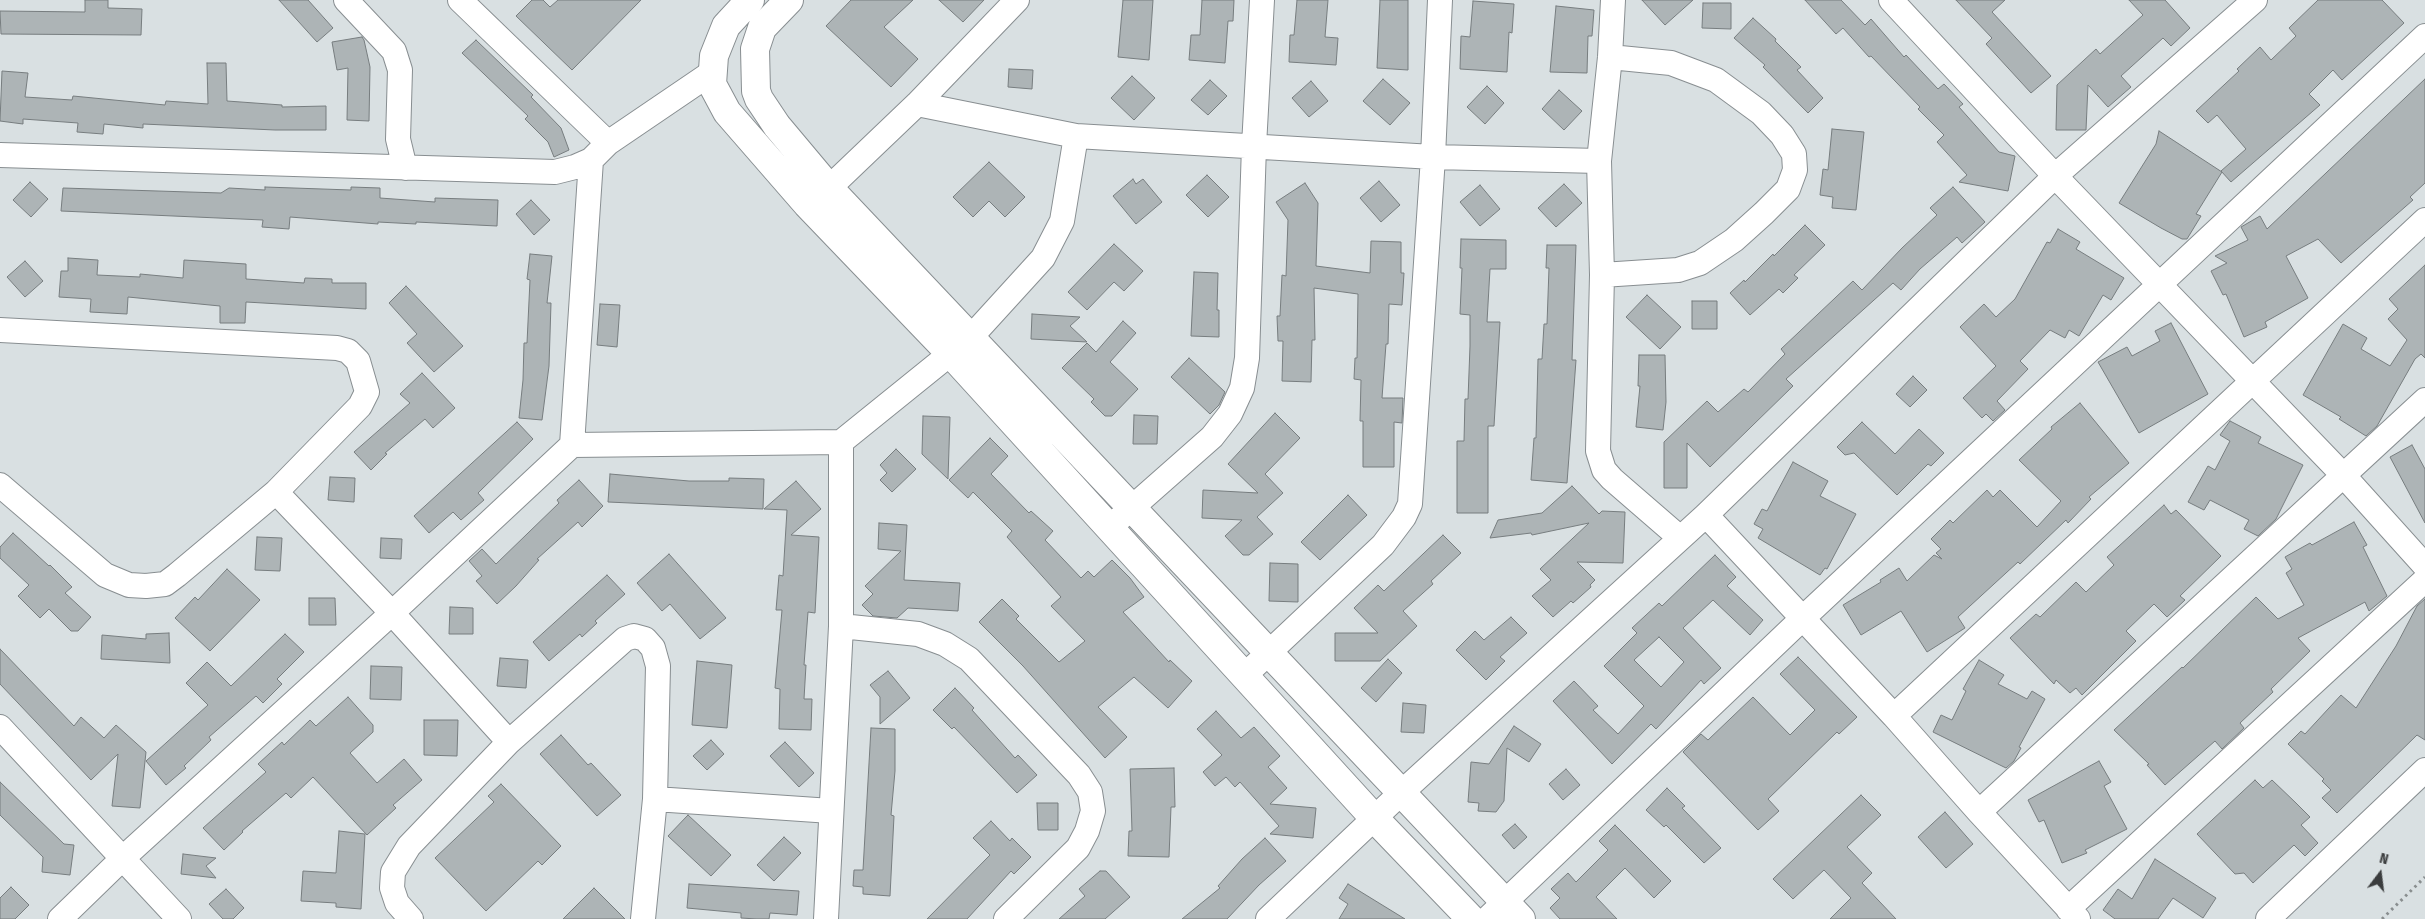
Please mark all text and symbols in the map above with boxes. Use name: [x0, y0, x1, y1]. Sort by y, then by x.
north arrow: [2355, 849, 2405, 899]
text: N: [2378, 850, 2390, 868]

